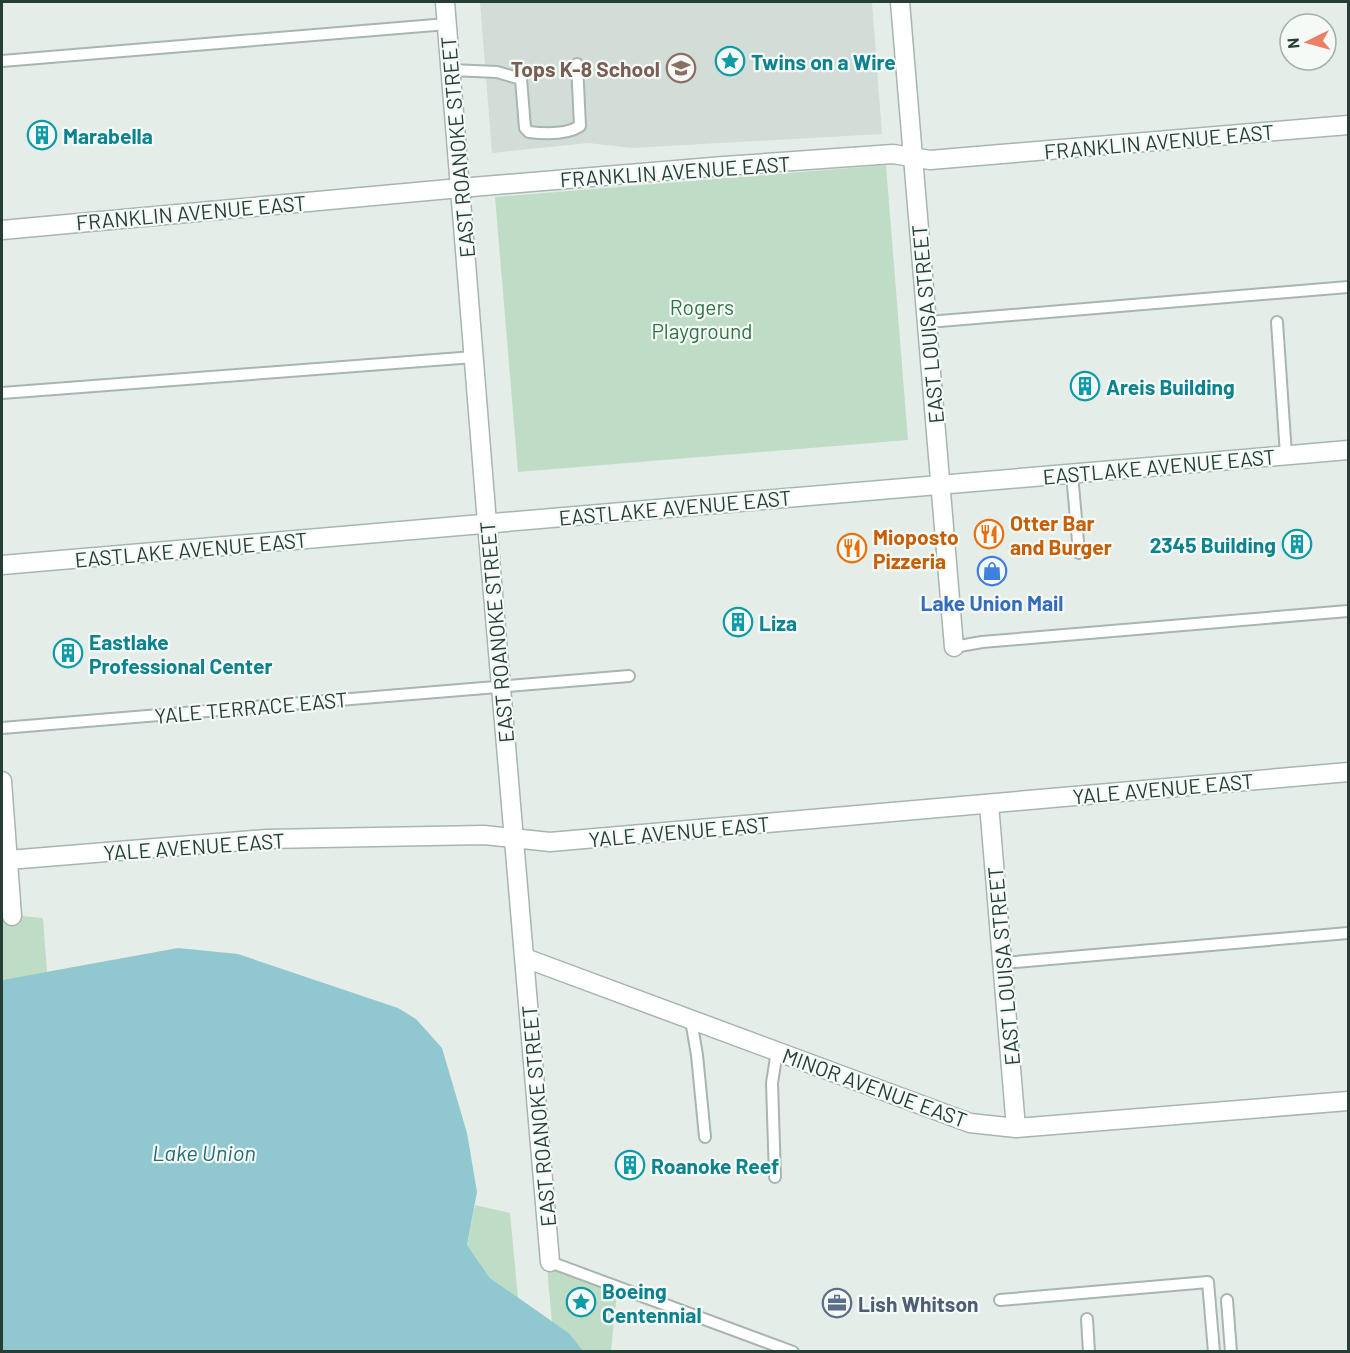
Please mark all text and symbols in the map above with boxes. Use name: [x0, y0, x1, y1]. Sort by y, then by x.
north arrow: [1278, 12, 1338, 72]
street label: EAST ROANOKE STREET: [435, 35, 479, 259]
text: N: [1283, 37, 1302, 49]
place icon: Twins on a Wire: [714, 45, 746, 77]
place label: Twins on a Wire: [751, 49, 896, 74]
school or university icon: Tops K-8 School: [665, 52, 697, 84]
place label: Tops K-8 School: [511, 56, 660, 81]
street label: FRANKLIN AVENUE EAST: [1043, 118, 1275, 164]
building icon: Marabella: [26, 119, 58, 151]
place label: Marabella: [63, 123, 153, 148]
street label: FRANKLIN AVENUE EAST: [559, 150, 791, 192]
street label: FRANKLIN AVENUE EAST: [75, 189, 307, 235]
street label: EAST LOUISA STREET: [906, 223, 948, 425]
park label: Rogers Playground: [651, 294, 753, 343]
building icon: Areis Building: [1069, 370, 1101, 402]
place label: Areis Building: [1106, 374, 1235, 399]
street label: EASTLAKE AVENUE EAST: [1042, 443, 1276, 489]
street label: EASTLAKE AVENUE EAST: [558, 484, 792, 530]
place label: Otter Bar and Burger: [1010, 510, 1112, 559]
restaurant icon: Otter Bar and Burger: [973, 518, 1005, 550]
street label: EAST ROANOKE STREET: [474, 520, 518, 744]
place label: Mioposto Pizzeria: [873, 524, 959, 573]
street label: EASTLAKE AVENUE EAST: [74, 526, 308, 572]
building icon: 2345 Building: [1281, 528, 1313, 560]
restaurant icon: Mioposto Pizzeria: [836, 532, 868, 564]
place label: 2345 Building: [1150, 532, 1276, 557]
shop icon: Lake Union Mail: [976, 555, 1008, 587]
place label: Lake Union Mail: [920, 590, 1064, 615]
building icon: Liza: [722, 606, 754, 638]
place label: Liza: [759, 610, 797, 635]
place label: Eastlake Professional Center: [89, 629, 272, 678]
building icon: Eastlake Professional Center: [52, 637, 84, 669]
street label: YALE TERRACE EAST: [154, 686, 349, 728]
street label: YALE AVENUE EAST: [1072, 768, 1255, 808]
street label: YALE AVENUE EAST: [588, 811, 771, 851]
street label: YALE AVENUE EAST: [103, 827, 285, 865]
street label: EAST LOUISA STREET: [982, 865, 1024, 1067]
street label: EAST ROANOKE STREET: [516, 1004, 560, 1228]
street label: MINOR AVENUE EAST: [779, 1042, 971, 1132]
water label: Lake Union: [152, 1139, 256, 1165]
building icon: Roanoke Reef: [614, 1149, 646, 1181]
place label: Roanoke Reef: [651, 1153, 779, 1178]
place label: Boeing Centennial: [602, 1278, 702, 1327]
place icon: Boeing Centennial: [565, 1286, 597, 1318]
office icon: Lish Whitson: [821, 1287, 853, 1319]
place label: Lish Whitson: [858, 1291, 979, 1316]

